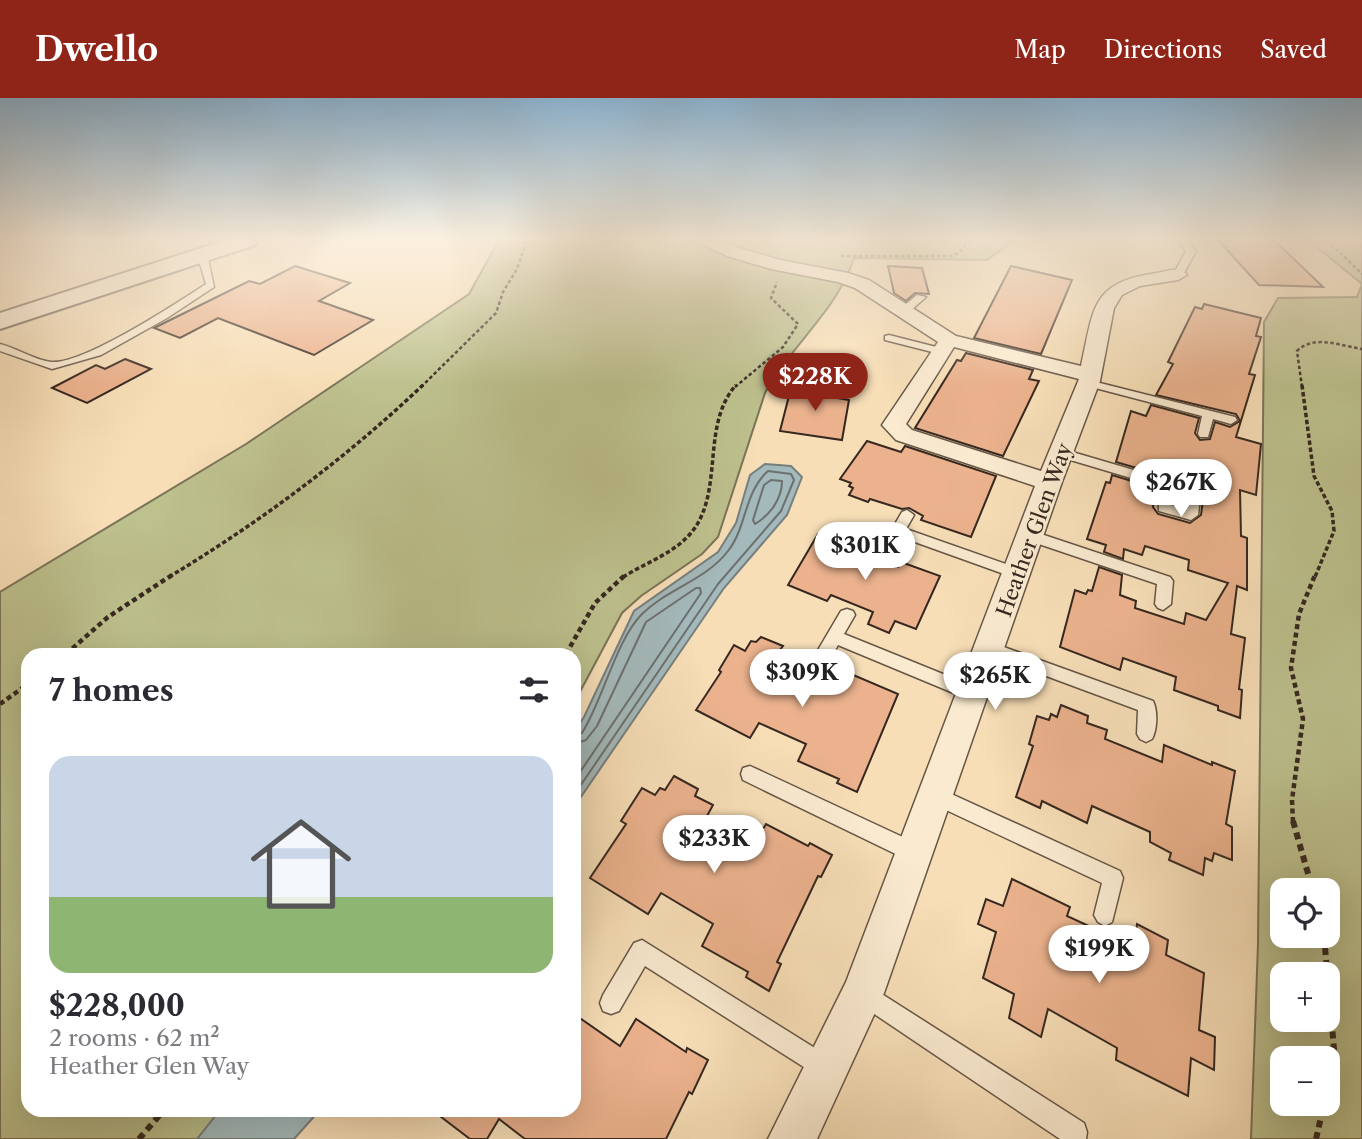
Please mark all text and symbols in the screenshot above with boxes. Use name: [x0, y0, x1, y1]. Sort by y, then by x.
text: Dwello: [35, 29, 158, 70]
text: Map: [1014, 35, 1066, 64]
text: Directions: [1104, 35, 1222, 64]
text: Saved: [1260, 35, 1327, 64]
pin: $228K: [766, 354, 864, 413]
text: $228K: [779, 362, 851, 390]
street label: Heather Glen Way: [991, 439, 1077, 620]
pin: $267K: [1132, 460, 1230, 519]
text: $267K: [1146, 468, 1216, 496]
pin: $301K: [816, 522, 914, 582]
text: $301K: [830, 531, 900, 559]
pin: $309K: [753, 650, 851, 709]
pin: $265K: [946, 652, 1044, 712]
text: $309K: [766, 658, 838, 686]
text: $265K: [959, 661, 1031, 689]
icon: filters: [515, 671, 553, 709]
text: 7 homes: [49, 672, 174, 709]
icon: home: [238, 801, 364, 927]
pin: $233K: [665, 816, 763, 875]
text: $233K: [679, 824, 749, 852]
map controls: [1270, 878, 1340, 1116]
button: locate: [1270, 878, 1340, 948]
pin: $199K: [1050, 926, 1148, 985]
text: $199K: [1064, 934, 1134, 962]
button: +: [1270, 962, 1340, 1032]
text: $228,000: [49, 987, 185, 1024]
text: 2 rooms · 62 m²: [49, 1024, 220, 1052]
button: −: [1270, 1046, 1340, 1116]
text: Heather Glen Way: [49, 1052, 249, 1080]

